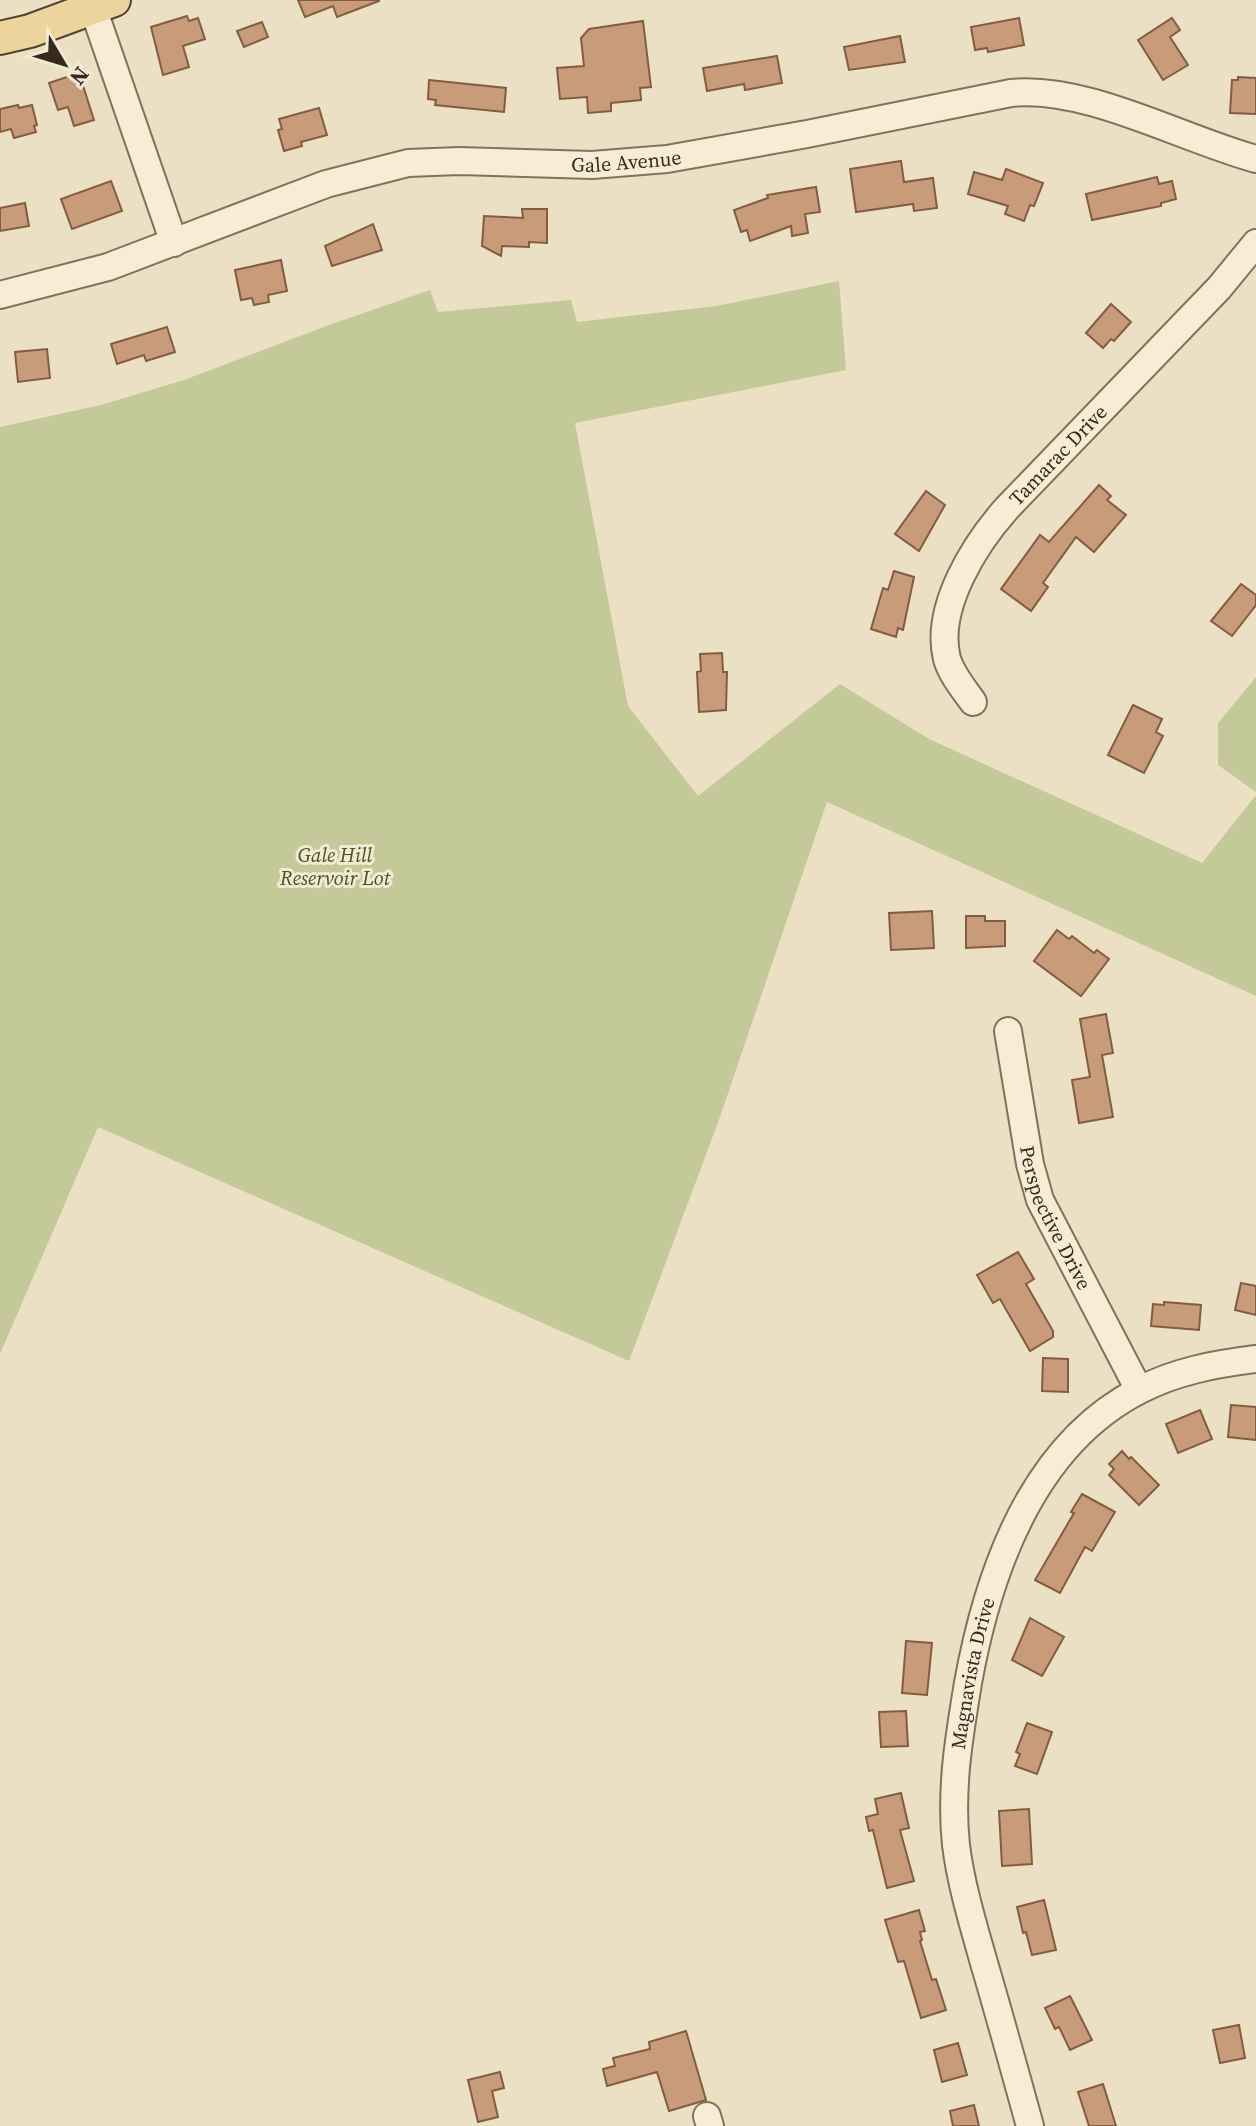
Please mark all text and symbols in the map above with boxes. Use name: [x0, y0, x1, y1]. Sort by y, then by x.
north arrow: [24, 24, 104, 104]
text: N: [63, 61, 97, 92]
street label: Gale Avenue: [571, 143, 684, 179]
street label: Tamarac Drive: [1003, 398, 1113, 512]
park label: Gale Hill Reservoir Lot: [279, 841, 391, 892]
street label: Perspective Drive: [1013, 1144, 1098, 1295]
street label: Magnavista Drive: [944, 1594, 1002, 1751]

